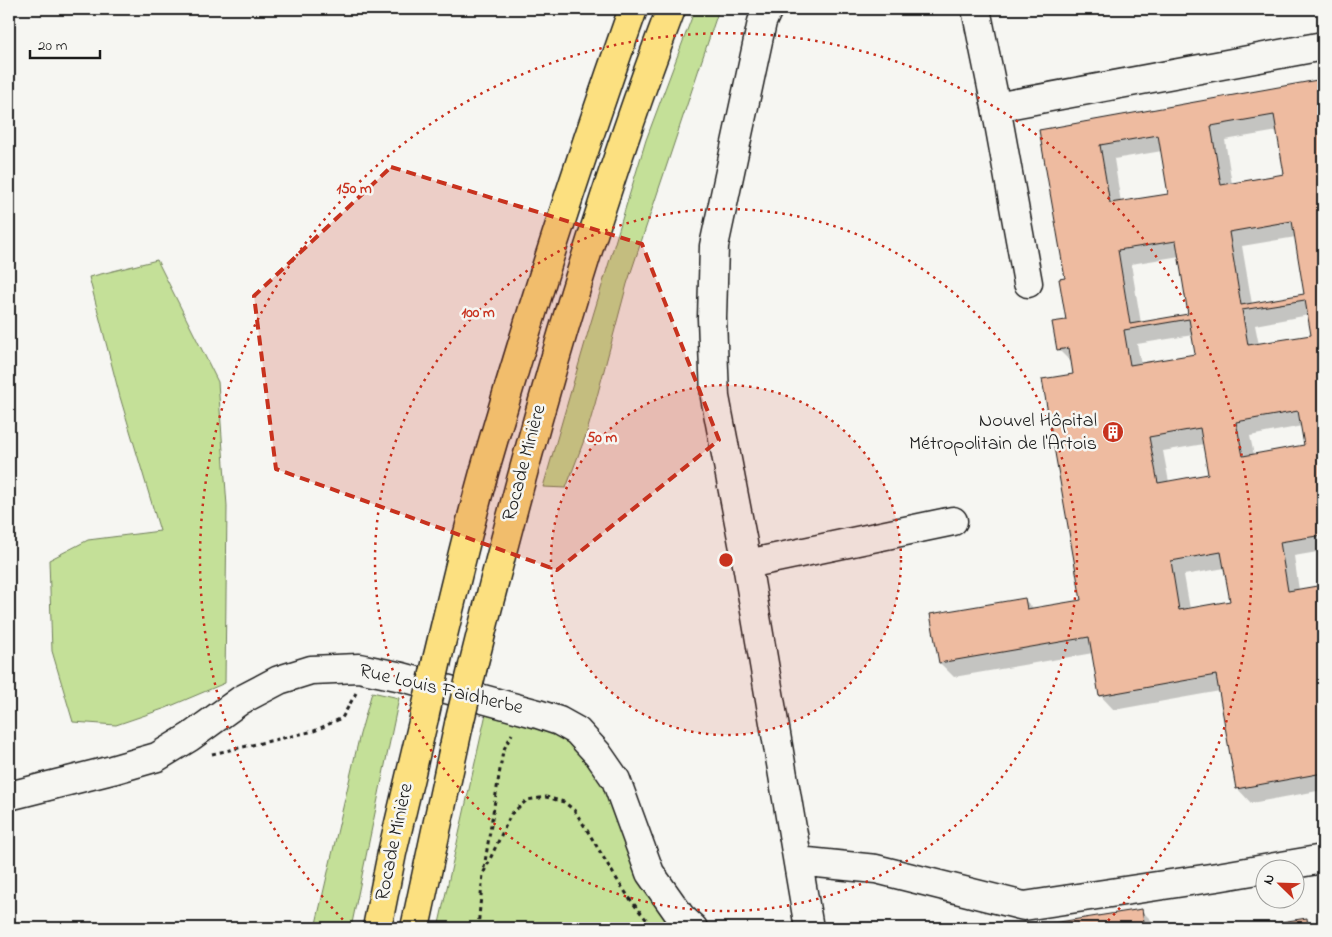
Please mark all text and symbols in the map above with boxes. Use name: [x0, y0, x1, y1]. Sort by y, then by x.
scale bar: [30, 28, 100, 60]
text: 20 m: [38, 35, 68, 57]
text: 150 m: [336, 178, 372, 200]
text: 100 m: [461, 302, 495, 324]
street label: Rocade Minière: [496, 401, 554, 525]
place label: Nouvel Hôpital Métropolitain de l'Artois: [909, 407, 1097, 459]
building icon: Nouvel Hôpital Métropolitain de l'Artois: [1101, 420, 1125, 444]
text: 50 m: [587, 427, 618, 449]
centre of rings: [717, 551, 735, 569]
street label: Rue Louis Faidherbe: [356, 657, 526, 723]
street label: Rocade Minière: [368, 780, 422, 904]
north arrow: [1254, 860, 1304, 910]
text: N: [1258, 871, 1281, 888]

